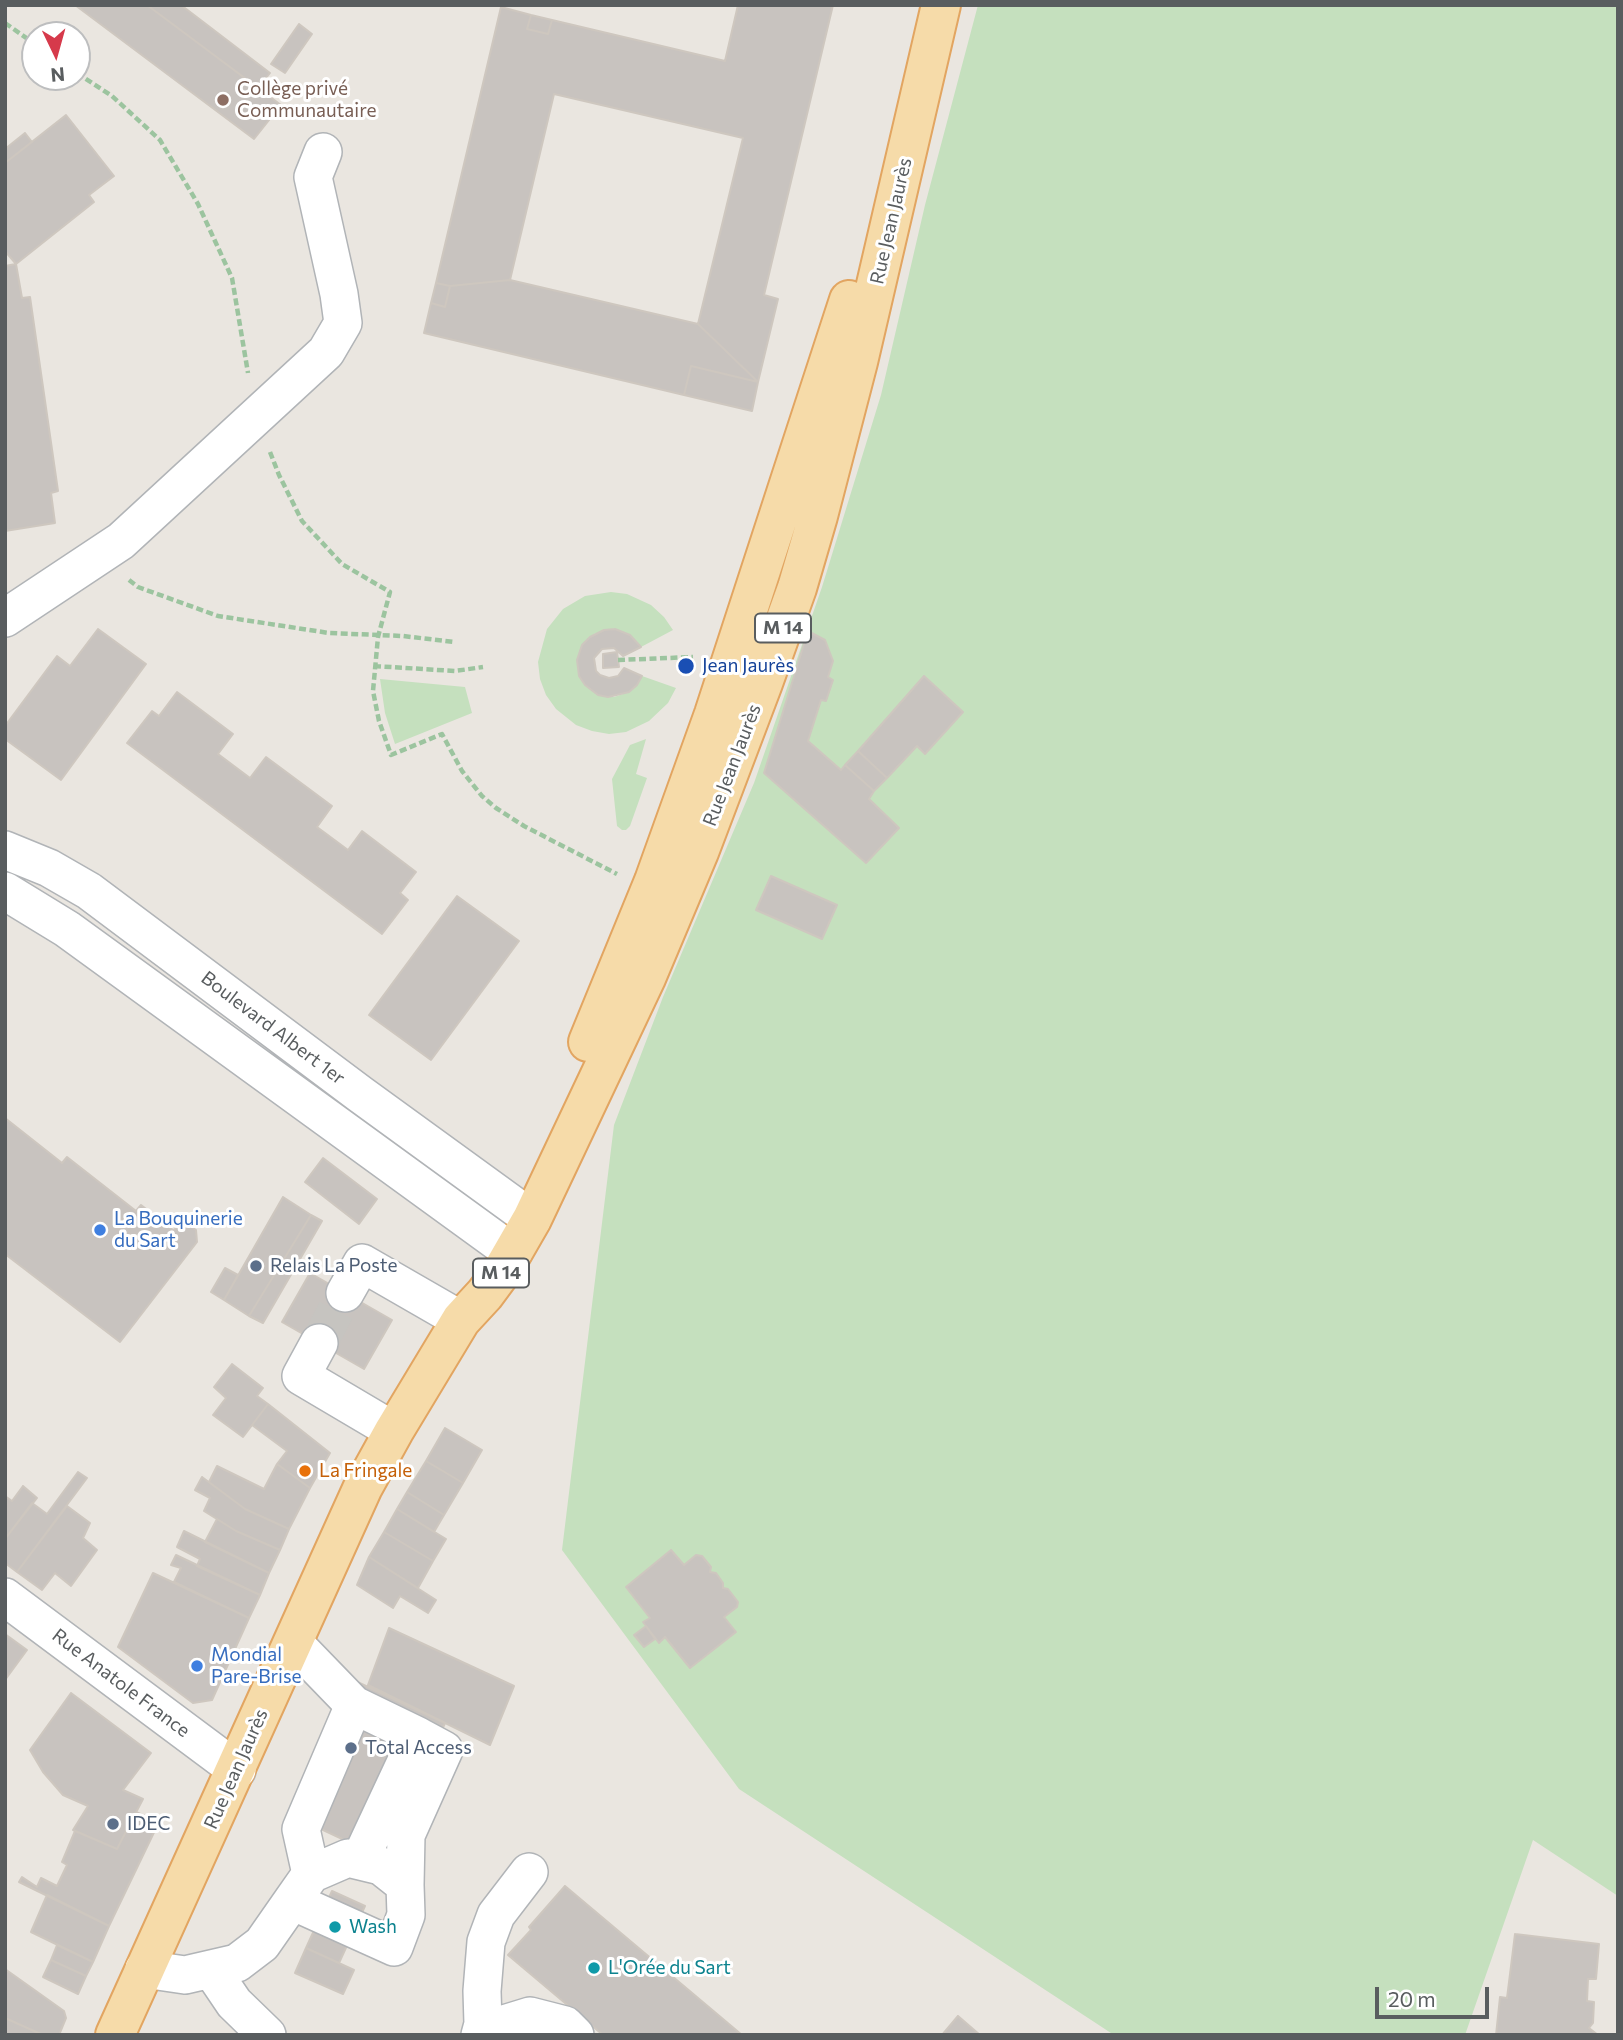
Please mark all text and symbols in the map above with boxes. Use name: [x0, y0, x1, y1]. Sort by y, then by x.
north arrow: [21, 21, 91, 91]
text: N: [50, 63, 66, 88]
place label: Collège privé Communautaire: [237, 78, 376, 122]
marker: Collège privé Communautaire: [215, 92, 231, 108]
street label: Rue Jean Jaurès: [865, 156, 917, 286]
road number: M 14: [755, 614, 811, 642]
place label: Jean Jaurès: [702, 655, 794, 677]
marker: Jean Jaurès: [676, 656, 696, 676]
street label: Rue Jean Jaurès: [698, 701, 766, 829]
street label: Boulevard Albert 1er: [197, 966, 349, 1090]
place label: La Bouquinerie du Sart: [114, 1208, 243, 1252]
marker: La Bouquinerie du Sart: [92, 1222, 108, 1238]
place label: Relais La Poste: [270, 1255, 398, 1277]
marker: Relais La Poste: [248, 1258, 264, 1274]
road number: M 14: [473, 1258, 529, 1288]
place label: La Fringale: [319, 1460, 412, 1482]
marker: La Fringale: [297, 1463, 313, 1479]
street label: Rue Anatole France: [48, 1624, 194, 1742]
place label: Mondial Pare-Brise: [211, 1644, 302, 1688]
marker: Mondial Pare-Brise: [189, 1658, 205, 1674]
street label: Rue Jean Jaurès: [199, 1705, 273, 1833]
place label: Total Access: [365, 1737, 472, 1759]
marker: Total Access: [343, 1740, 359, 1756]
place label: IDEC: [127, 1813, 171, 1835]
marker: IDEC: [105, 1816, 121, 1832]
place label: Wash: [349, 1916, 397, 1938]
marker: Wash: [327, 1919, 343, 1935]
place label: L'Orée du Sart: [608, 1957, 731, 1979]
marker: L'Orée du Sart: [586, 1960, 602, 1976]
scale bar: [1378, 1974, 1492, 2018]
text: 20 m: [1388, 1986, 1436, 2011]

